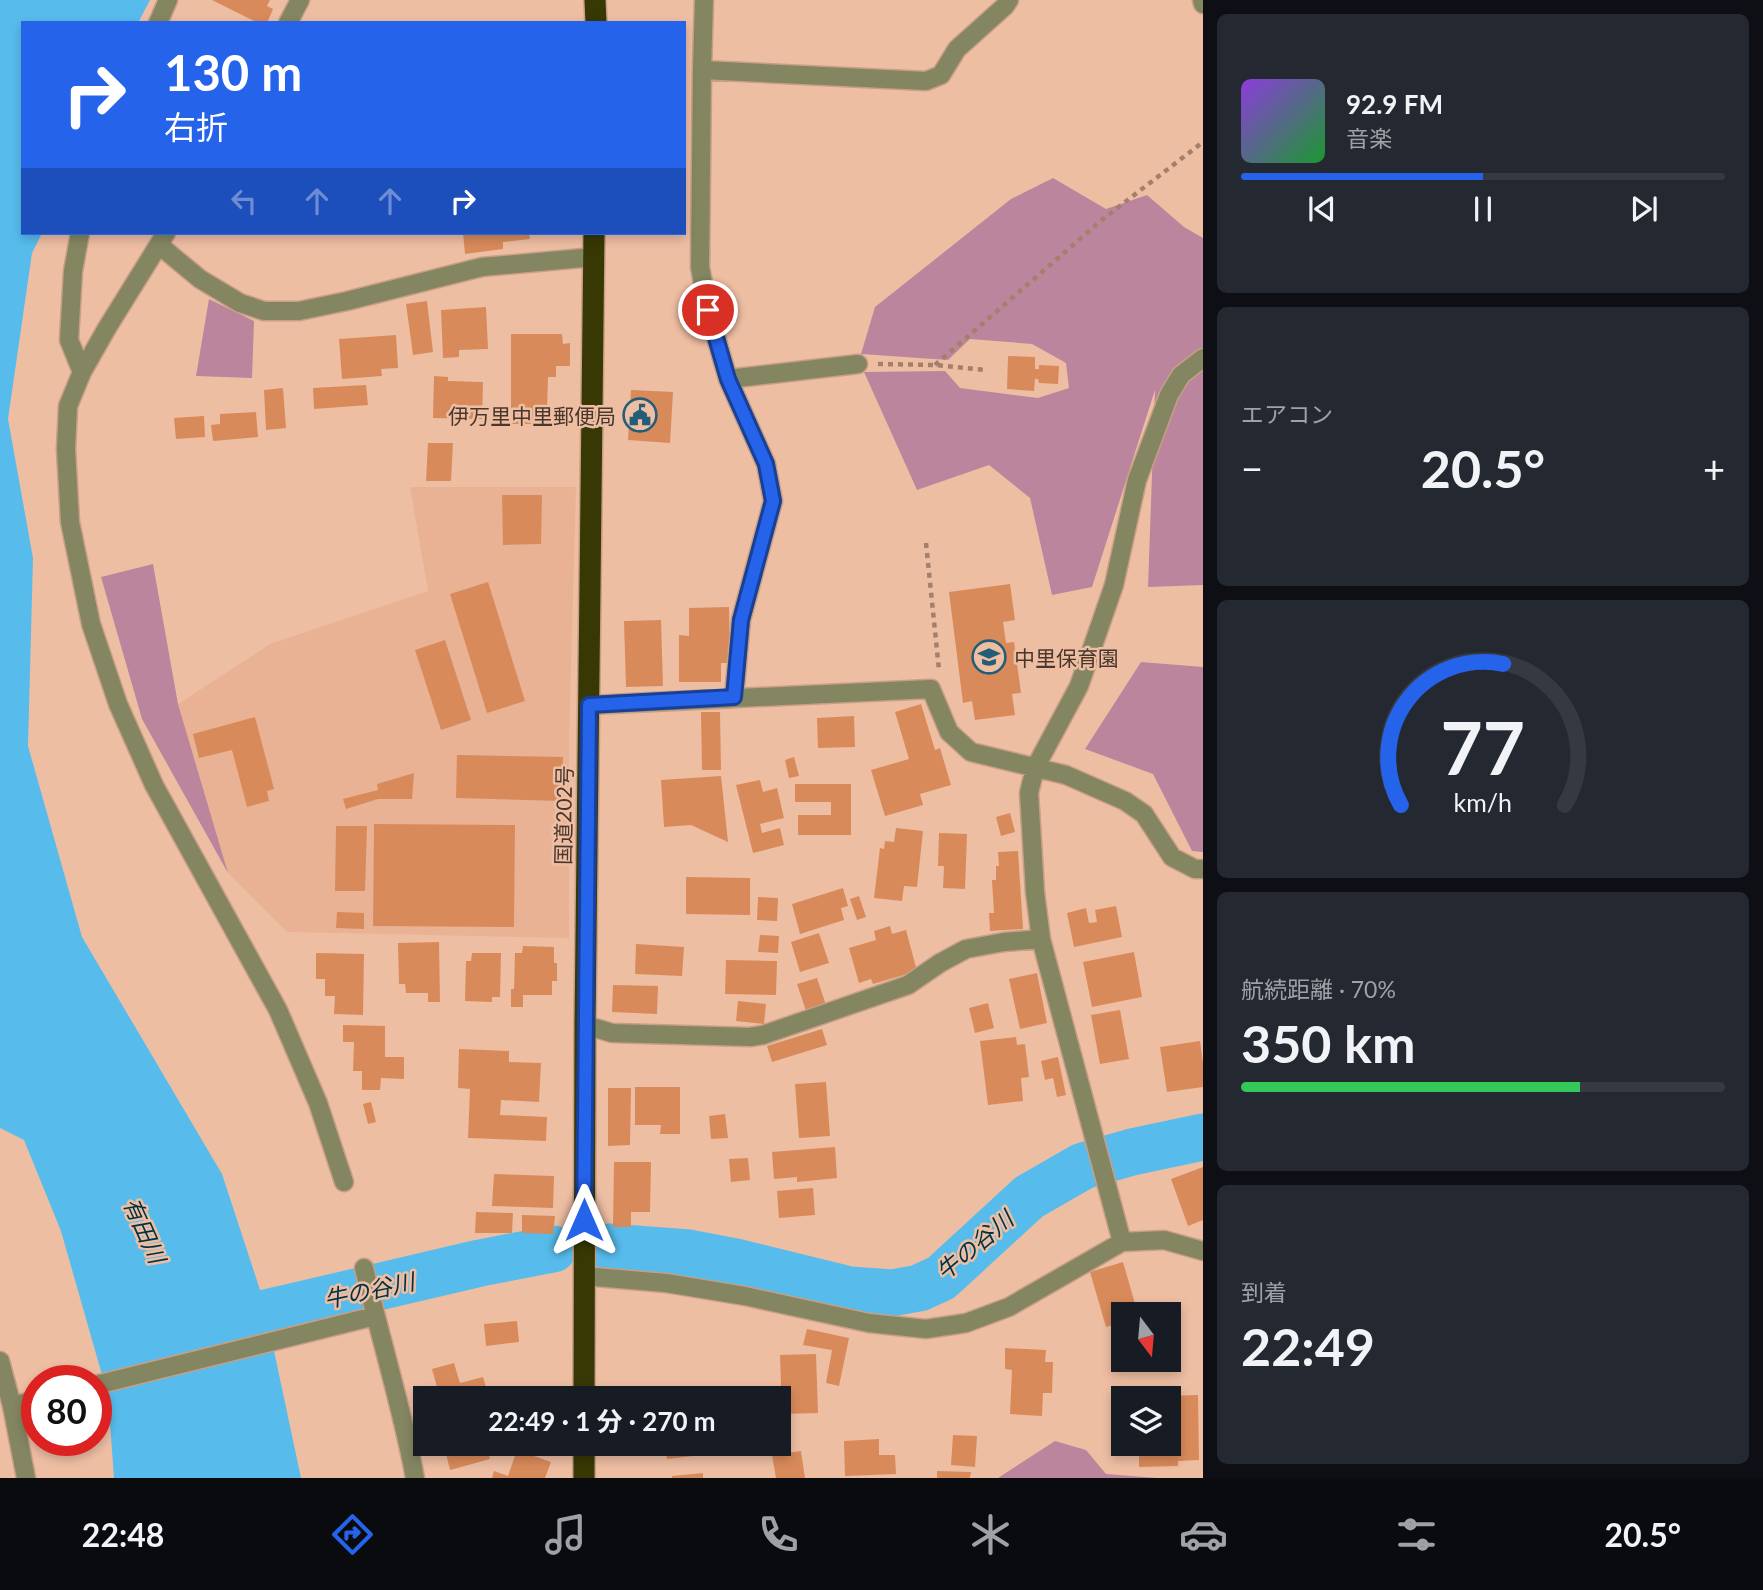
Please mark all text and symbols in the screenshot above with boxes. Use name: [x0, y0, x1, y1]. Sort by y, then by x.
text: 130 m: [164, 43, 302, 101]
icon: right: [49, 49, 140, 140]
text: 92.9 FM: [1346, 88, 1443, 120]
text: 右折: [164, 107, 228, 146]
text: 音楽: [1346, 124, 1392, 152]
icon: left: [225, 182, 263, 220]
icon: ahead: [298, 182, 336, 220]
icon: ahead: [371, 182, 409, 220]
icon: right: [444, 182, 482, 220]
icon: previous: [1303, 190, 1341, 228]
icon: pause: [1464, 190, 1502, 228]
icon: next: [1625, 190, 1663, 228]
pin: [678, 280, 738, 340]
icon: arrive: [689, 291, 727, 329]
public building icon: 伊万里中里郵便局: [621, 396, 659, 434]
text: エアコン: [1241, 400, 1333, 428]
place label: 伊万里中里郵便局: [448, 403, 616, 428]
text: 20.5°: [1421, 437, 1545, 499]
text: −: [1241, 445, 1263, 491]
text: +: [1703, 445, 1725, 491]
school or university icon: 中里保育園: [970, 638, 1008, 676]
place label: 中里保育園: [1014, 645, 1119, 670]
text: 77: [1441, 703, 1525, 791]
street label: 国道202号: [550, 765, 576, 865]
text: km/h: [1454, 787, 1512, 817]
text: 航続距離 · 70%: [1241, 975, 1396, 1003]
text: 350 km: [1241, 1012, 1415, 1074]
position arrow: [547, 1183, 621, 1257]
water label: 有田川: [118, 1193, 173, 1270]
water label: 牛の谷川: [930, 1203, 1021, 1285]
water label: 牛の谷川: [321, 1266, 420, 1313]
text: 到着: [1241, 1278, 1287, 1306]
north arrow: [1111, 1302, 1181, 1372]
map controls: [1111, 1302, 1181, 1456]
text: 22:49: [1241, 1315, 1375, 1377]
speed limit sign: 80: [21, 1365, 112, 1456]
button: layers: [1111, 1386, 1181, 1456]
text: 22:49 · 1 分 · 270 m: [488, 1405, 716, 1437]
icon: directions: [328, 1510, 377, 1559]
icon: music: [541, 1510, 590, 1559]
icon: phone: [754, 1510, 803, 1559]
icon: climate: [966, 1510, 1015, 1559]
icon: car: [1179, 1510, 1228, 1559]
icon: filters: [1392, 1510, 1441, 1559]
text: 22:48: [82, 1515, 164, 1554]
text: 20.5°: [1604, 1515, 1681, 1554]

